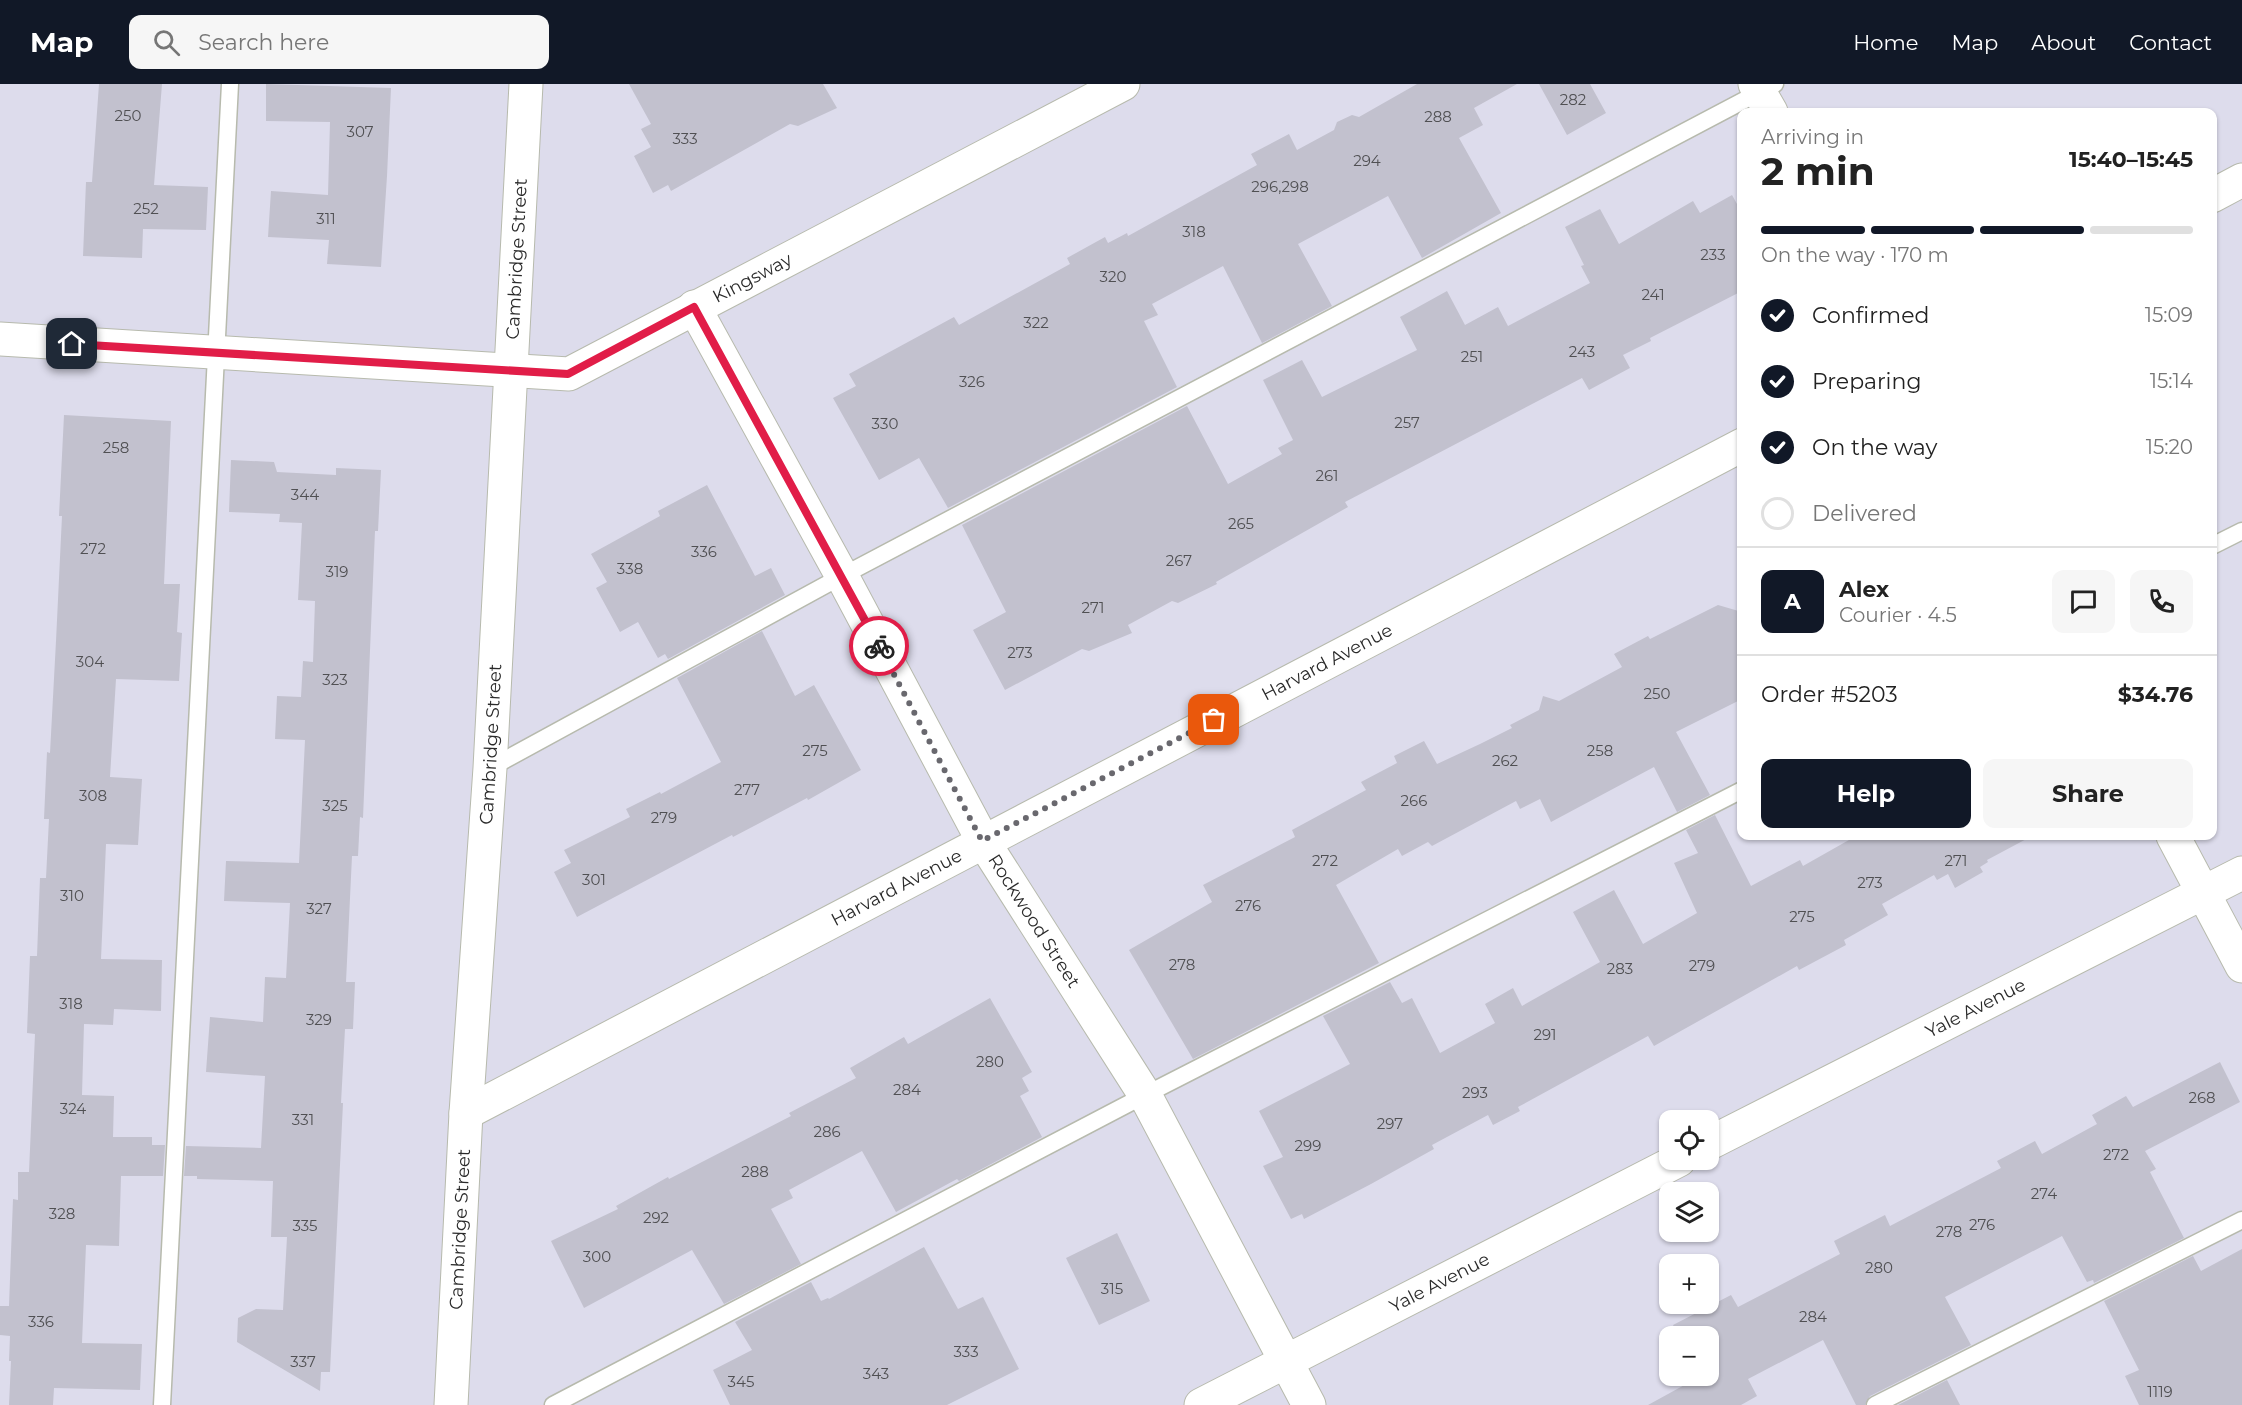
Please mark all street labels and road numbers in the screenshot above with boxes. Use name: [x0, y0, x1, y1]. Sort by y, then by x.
street label: Cambridge Street: [502, 178, 532, 340]
street label: Kingsway: [709, 248, 796, 308]
street label: Harvard Avenue: [1258, 619, 1396, 705]
street label: Cambridge Street: [475, 663, 506, 825]
street label: Harvard Avenue: [827, 844, 966, 931]
street label: Rockwood Street: [983, 850, 1085, 992]
street label: Yale Avenue: [1922, 974, 2029, 1043]
street label: Cambridge Street: [445, 1148, 475, 1310]
street label: Yale Avenue: [1386, 1248, 1493, 1317]

